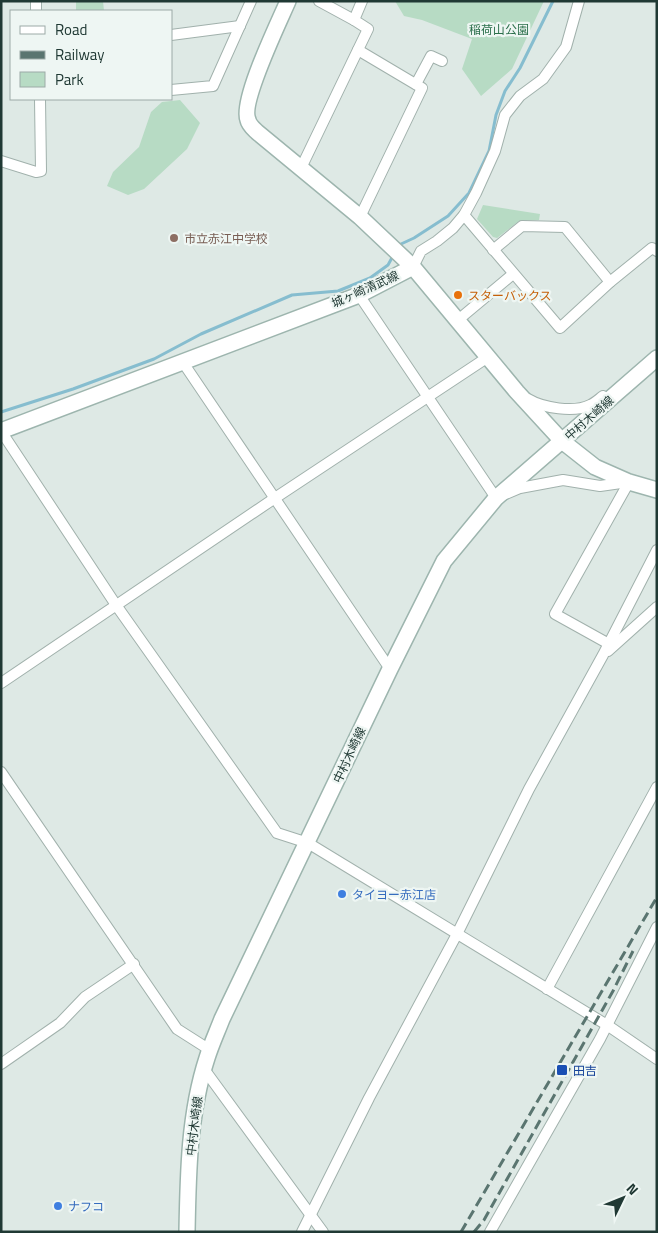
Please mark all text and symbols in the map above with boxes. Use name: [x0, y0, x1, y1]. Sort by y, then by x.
legend: [10, 10, 172, 100]
text: Road: [55, 18, 87, 41]
park label: 稲荷山公園: [469, 20, 529, 39]
text: Railway: [55, 43, 105, 66]
text: Park: [55, 68, 84, 91]
place label: 市立赤江中学校: [184, 229, 268, 248]
marker: 市立赤江中学校: [168, 232, 180, 244]
street label: 城ヶ崎清武線: [328, 266, 402, 312]
place label: スターバックス: [468, 286, 552, 305]
marker: スターバックス: [452, 289, 464, 301]
street label: 中村木崎線: [560, 391, 618, 445]
street label: 中村木崎線: [328, 724, 370, 786]
place label: タイヨー赤江店: [352, 885, 436, 904]
marker: タイヨー赤江店: [336, 888, 348, 900]
place label: 田吉: [573, 1061, 597, 1080]
marker: 田吉: [555, 1063, 569, 1077]
street label: 中村木崎線: [181, 1095, 207, 1157]
north arrow: [598, 1173, 648, 1223]
text: N: [622, 1178, 644, 1200]
place label: ナフコ: [68, 1197, 104, 1216]
marker: ナフコ: [52, 1200, 64, 1212]

